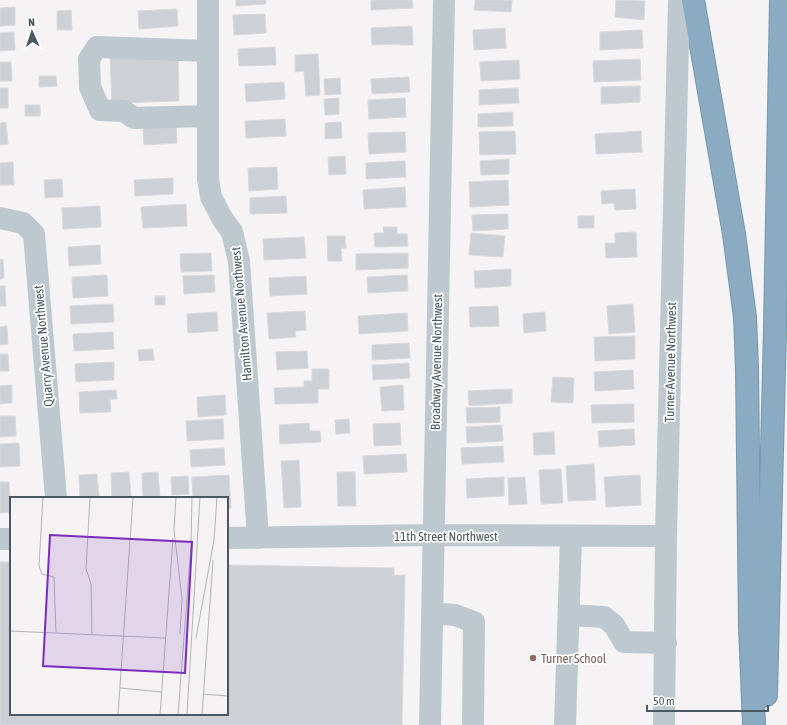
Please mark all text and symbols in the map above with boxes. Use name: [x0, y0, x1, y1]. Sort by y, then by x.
north arrow: [12, 12, 52, 52]
text: N: [28, 16, 35, 28]
street label: Hamilton Avenue Northwest: [228, 246, 255, 382]
street label: Quarry Avenue Northwest: [31, 284, 56, 407]
street label: Broadway Avenue Northwest: [428, 293, 445, 430]
street label: Turner Avenue Northwest: [662, 302, 679, 422]
inset map: [10, 497, 228, 715]
street label: 11th Street Northwest: [394, 529, 498, 544]
place label: Turner School: [541, 651, 607, 666]
marker: Turner School: [528, 653, 538, 663]
scale bar: [647, 687, 768, 713]
text: 50 m: [653, 694, 675, 708]

